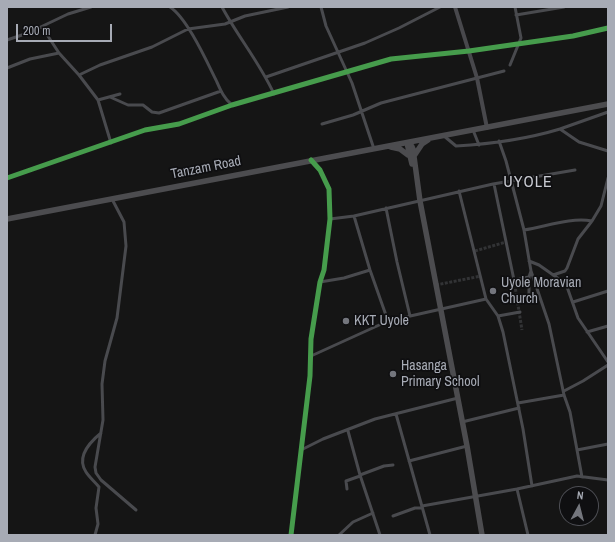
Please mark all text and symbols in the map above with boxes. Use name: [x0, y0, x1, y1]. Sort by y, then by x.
scale bar: [18, 16, 114, 42]
text: 200 m: [23, 23, 50, 39]
street label: Tanzam Road: [170, 153, 242, 183]
district label: UYOLE: [503, 173, 553, 193]
place label: Uyole Moravian Church: [501, 275, 581, 308]
marker: Uyole Moravian Church: [488, 286, 498, 296]
place label: KKT Uyole: [354, 313, 409, 329]
marker: KKT Uyole: [341, 316, 351, 326]
place label: Hasanga Primary School: [401, 358, 479, 390]
marker: Hasanga Primary School: [388, 369, 398, 379]
north arrow: [559, 486, 599, 526]
text: N: [576, 488, 584, 502]

